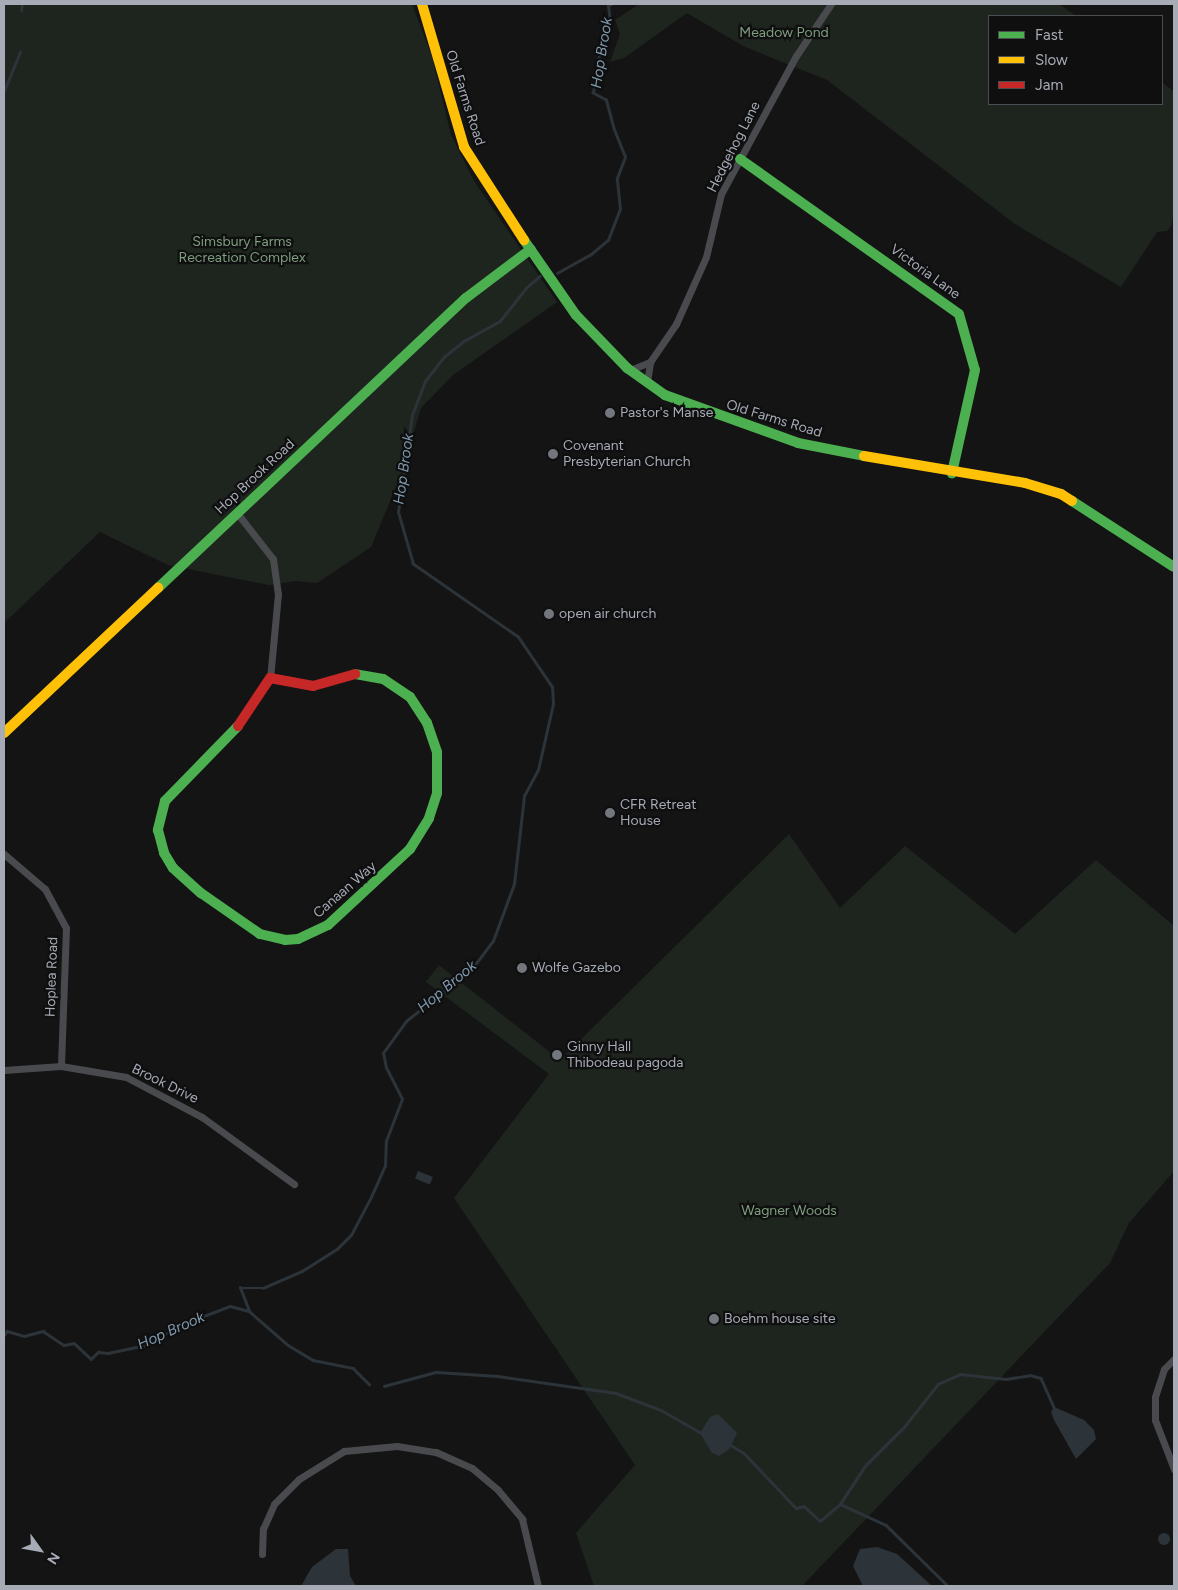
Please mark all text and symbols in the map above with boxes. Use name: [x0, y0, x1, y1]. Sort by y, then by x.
legend: [988, 15, 1163, 105]
water label: Hop Brook: [588, 16, 616, 90]
park label: Meadow Pond: [739, 25, 829, 41]
text: Fast: [1035, 26, 1063, 44]
street label: Old Farms Road: [442, 48, 488, 148]
text: Slow: [1035, 51, 1068, 69]
text: Jam: [1035, 76, 1063, 94]
street label: Hedgehog Lane: [704, 99, 764, 195]
park label: Simsbury Farms Recreation Complex: [178, 234, 306, 266]
street label: Victoria Lane: [887, 241, 963, 303]
street label: Old Farms Road: [724, 396, 824, 442]
place label: Pastor's Manse: [620, 405, 713, 421]
marker: Pastor's Manse: [604, 407, 616, 419]
water label: Hop Brook: [390, 432, 418, 506]
street label: Hop Brook Road: [212, 436, 298, 518]
place label: Covenant Presbyterian Church: [563, 438, 690, 471]
marker: Covenant Presbyterian Church: [547, 448, 559, 460]
place label: open air church: [559, 606, 656, 622]
marker: open air church: [543, 608, 555, 620]
place label: CFR Retreat House: [620, 797, 696, 830]
marker: CFR Retreat House: [604, 807, 616, 819]
street label: Canaan Way: [310, 858, 380, 922]
street label: Hoplea Road: [42, 937, 62, 1017]
water label: Hop Brook: [414, 957, 480, 1017]
place label: Wolfe Gazebo: [532, 960, 621, 976]
marker: Wolfe Gazebo: [516, 962, 528, 974]
place label: Ginny Hall Thibodeau pagoda: [567, 1039, 683, 1072]
marker: Ginny Hall Thibodeau pagoda: [551, 1049, 563, 1061]
street label: Brook Drive: [129, 1061, 201, 1107]
park label: Wagner Woods: [741, 1203, 837, 1219]
water label: Hop Brook: [135, 1308, 207, 1354]
place label: Boehm house site: [724, 1311, 836, 1327]
marker: Boehm house site: [708, 1313, 720, 1325]
north arrow: [15, 1525, 65, 1575]
text: N: [43, 1549, 63, 1567]

